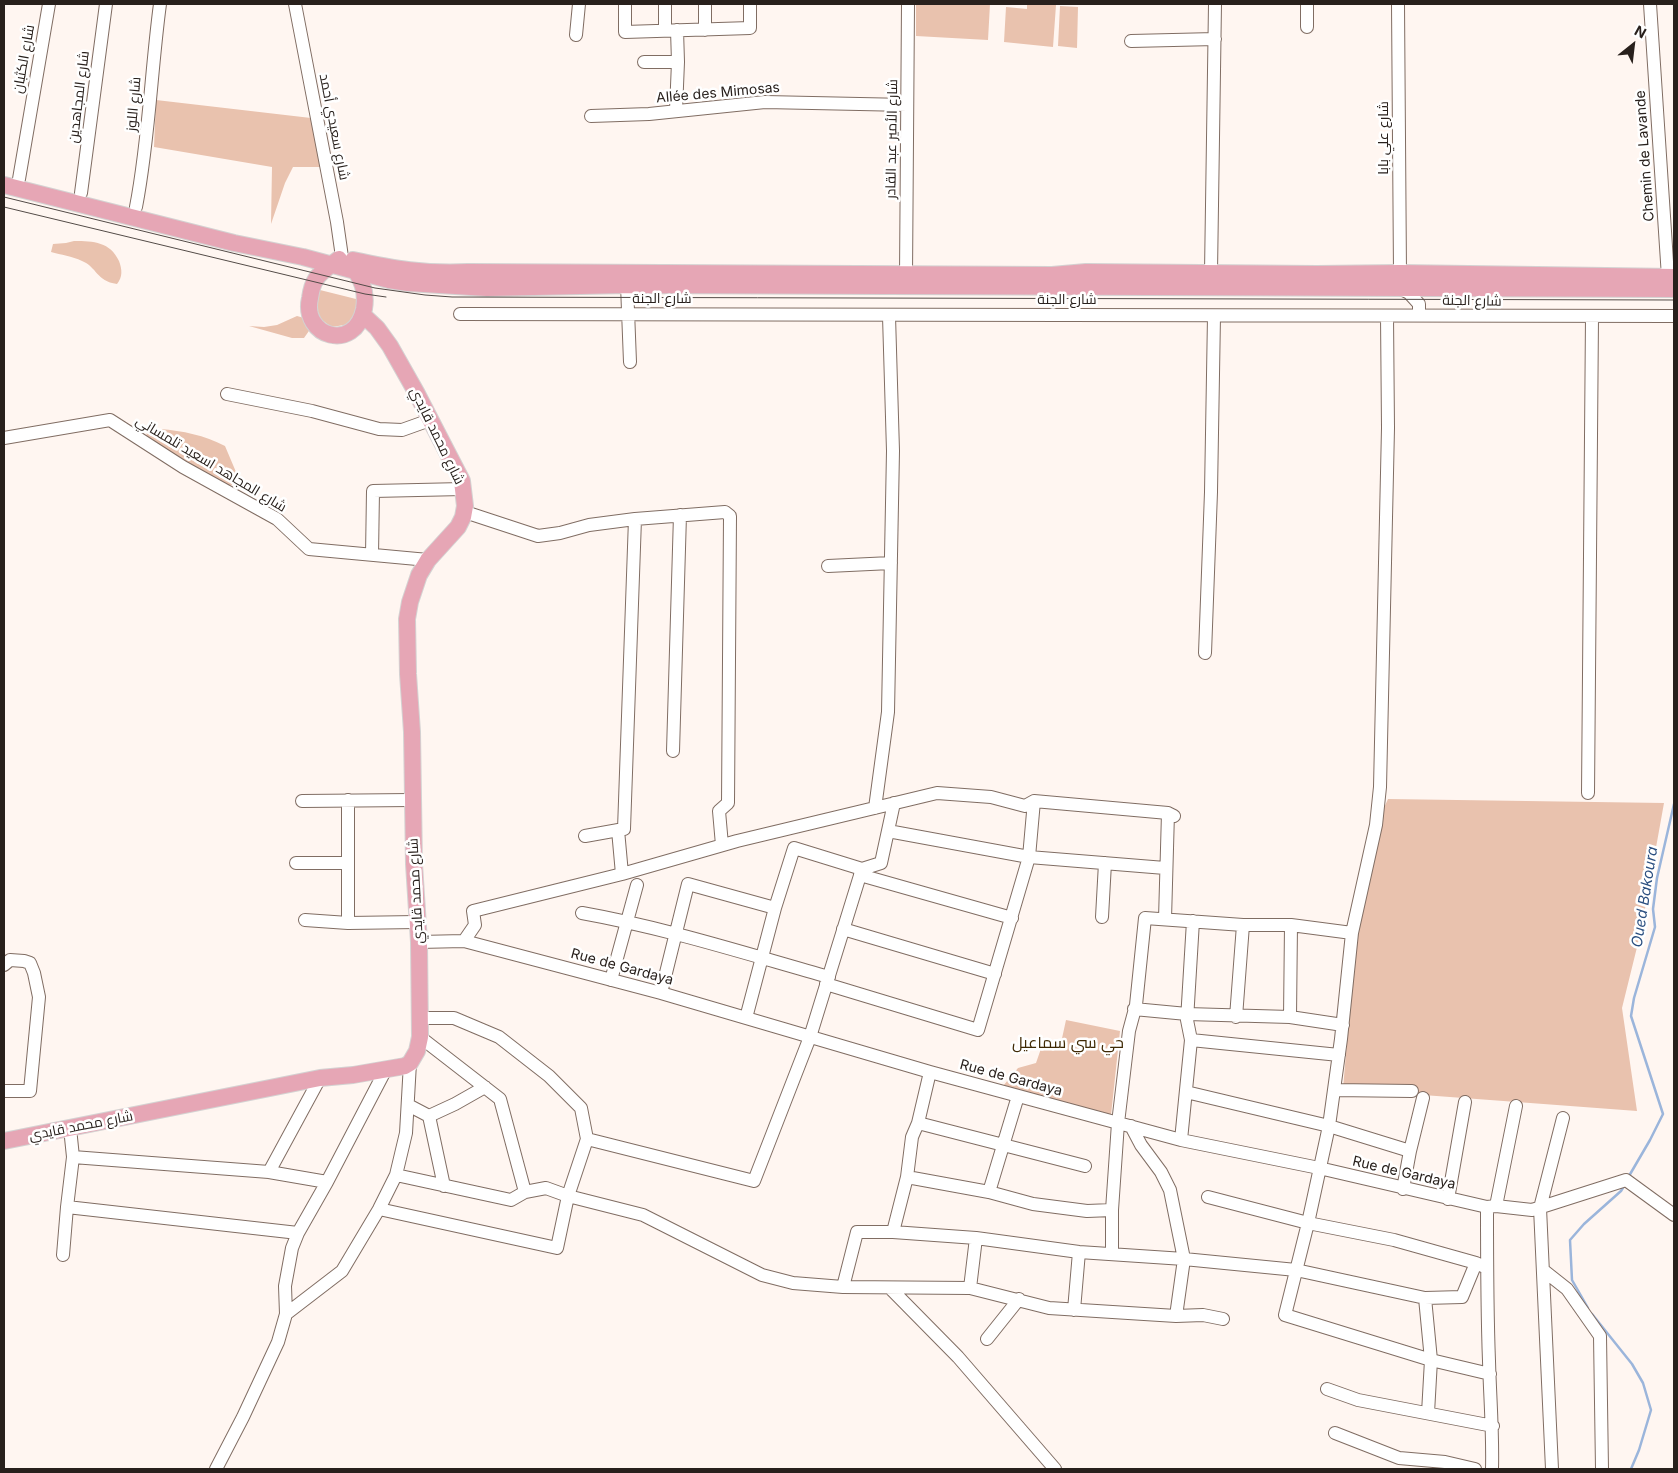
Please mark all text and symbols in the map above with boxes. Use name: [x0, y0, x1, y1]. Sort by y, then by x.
north arrow: [1608, 20, 1658, 70]
text: N: [1632, 21, 1649, 41]
street label: شارع الكثبان: [10, 23, 38, 95]
street label: شارع المجاهدين: [65, 50, 93, 144]
street label: شارع سعيدي أحمد: [315, 72, 353, 182]
street label: شارع اللوز: [123, 76, 145, 132]
street label: Allée des Mimosas: [655, 79, 781, 107]
street label: شارع الأمير عبد القادر: [883, 79, 901, 199]
street label: Chemin de Lavande: [1632, 90, 1658, 222]
street label: شارع علي بابا: [1376, 101, 1392, 175]
street label: شارع الجنة: [632, 291, 692, 307]
street label: شارع الجنة: [1037, 292, 1097, 308]
street label: شارع الجنة: [1442, 292, 1502, 310]
street label: شارع محمد قايدي: [406, 385, 468, 487]
street label: شارع المجاهد اسعيد تلمساني: [133, 412, 289, 516]
street label: شارع محمد قايدي: [405, 838, 427, 944]
water label: Oued Bakoura: [1628, 845, 1662, 949]
street label: Rue de Gardaya: [569, 945, 675, 989]
district label: حي سي سماعيل: [1012, 1033, 1124, 1053]
street label: Rue de Gardaya: [958, 1056, 1064, 1100]
street label: شارع محمد قايدي: [27, 1108, 135, 1144]
street label: Rue de Gardaya: [1351, 1153, 1457, 1193]

